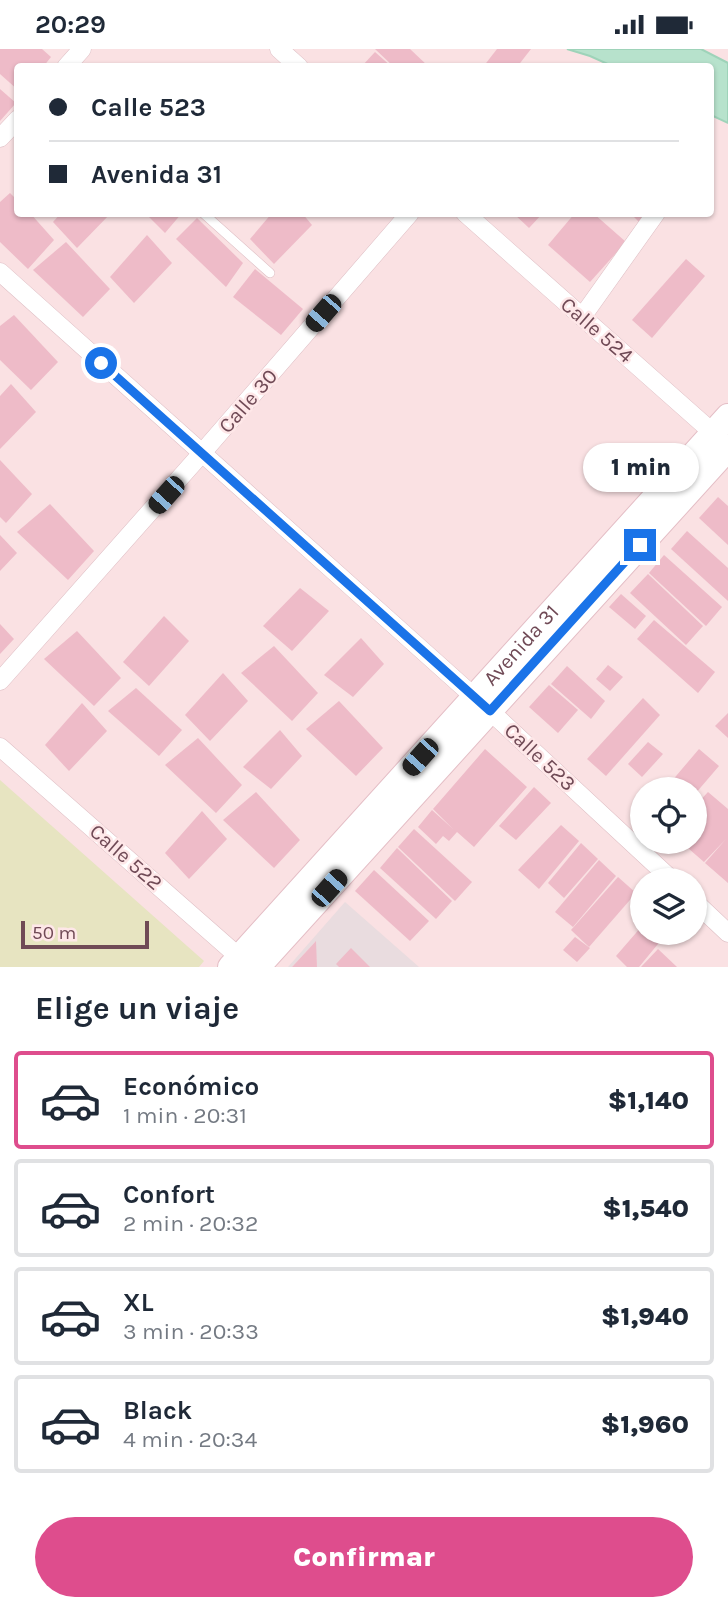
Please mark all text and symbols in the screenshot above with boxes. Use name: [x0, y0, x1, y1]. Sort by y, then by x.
text: 20:29: [35, 9, 106, 40]
text: Calle 523: [91, 92, 206, 123]
text: Avenida 31: [91, 159, 222, 190]
car: [302, 290, 345, 336]
street label: Calle 524: [556, 292, 638, 368]
route start: [85, 347, 117, 379]
street label: Calle 30: [214, 364, 282, 438]
callout: 1 min: [582, 443, 698, 493]
text: 1 min: [611, 454, 671, 481]
car: [145, 472, 188, 518]
route end: [624, 529, 656, 561]
street label: Avenida 31: [478, 600, 564, 690]
street label: Calle 523: [499, 718, 581, 796]
car: [399, 734, 442, 780]
map controls: [630, 777, 707, 945]
button: locate: [630, 777, 707, 854]
street label: Calle 522: [85, 819, 167, 895]
car: [308, 865, 351, 911]
button: layers: [630, 868, 707, 945]
scale bar: [21, 918, 149, 950]
text: 50 m: [32, 922, 76, 944]
text: Elige un viaje: [35, 990, 239, 1027]
icon: car: [39, 1069, 102, 1132]
text: Económico: [123, 1071, 259, 1102]
text: $1,140: [608, 1085, 689, 1116]
text: 1 min · 20:31: [123, 1102, 247, 1129]
icon: car: [39, 1177, 102, 1240]
text: Confort: [123, 1179, 215, 1210]
text: $1,540: [602, 1193, 689, 1224]
text: 2 min · 20:32: [123, 1210, 258, 1237]
icon: car: [39, 1285, 102, 1348]
text: XL: [123, 1287, 154, 1318]
text: $1,940: [601, 1301, 689, 1332]
text: 3 min · 20:33: [123, 1318, 259, 1345]
icon: car: [39, 1393, 102, 1456]
text: Black: [123, 1395, 192, 1426]
text: $1,960: [601, 1409, 689, 1440]
text: 4 min · 20:34: [123, 1426, 257, 1453]
button: Confirmar: [35, 1517, 693, 1597]

